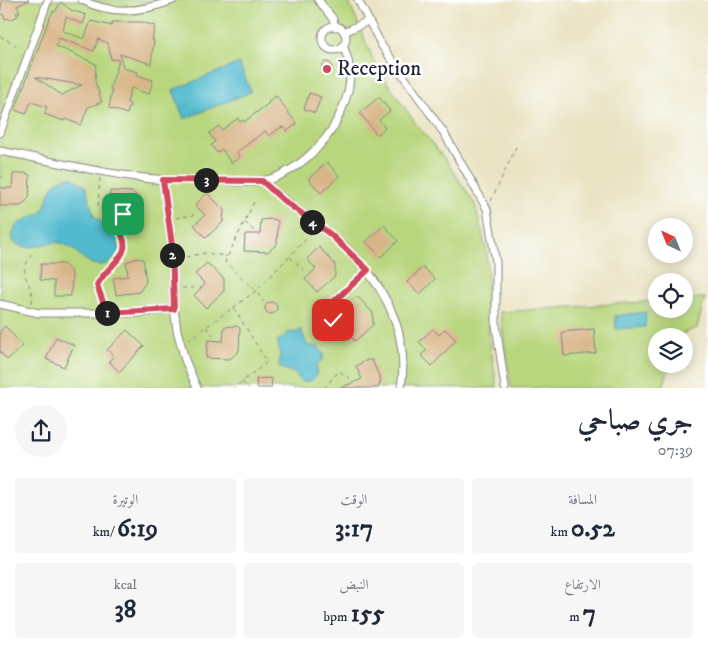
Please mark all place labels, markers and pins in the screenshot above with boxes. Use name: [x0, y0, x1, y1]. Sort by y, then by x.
place label: Reception: [337, 56, 421, 82]
marker: Reception: [321, 63, 333, 75]
pin: 3: [194, 168, 218, 192]
pin: [102, 193, 144, 235]
pin: 4: [300, 210, 324, 234]
pin: 2: [160, 242, 184, 268]
pin: [312, 299, 354, 341]
pin: 1: [94, 300, 120, 326]

